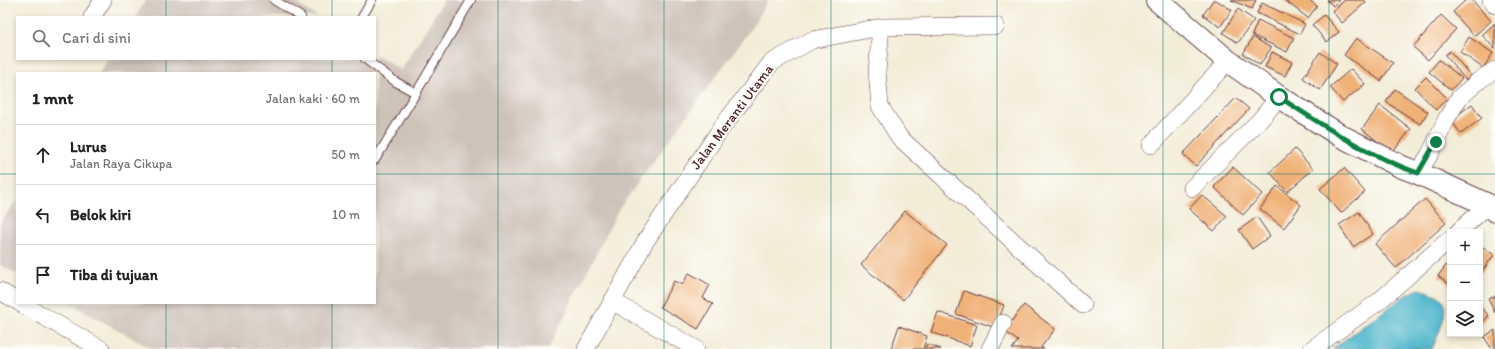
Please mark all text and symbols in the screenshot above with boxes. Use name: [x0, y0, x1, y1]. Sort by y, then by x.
search box: [16, 16, 376, 60]
icon: search: [30, 27, 52, 49]
text: Cari di sini: [62, 29, 131, 47]
street label: Jalan Meranti Utama: [687, 61, 777, 173]
text: 1 mnt: [32, 88, 73, 108]
route start: [1270, 88, 1288, 106]
text: Jalan kaki · 60 m: [266, 91, 360, 106]
route end: [1427, 133, 1445, 151]
text: Lurus: [70, 138, 107, 156]
icon: ahead: [32, 144, 54, 166]
text: 50 m: [331, 147, 360, 162]
text: Jalan Raya Cikupa: [70, 156, 172, 171]
icon: left: [32, 204, 54, 226]
text: Belok kiri: [70, 206, 131, 224]
text: 10 m: [332, 207, 360, 222]
map controls: [1447, 229, 1483, 337]
button: +: [1447, 229, 1483, 265]
icon: arrive: [32, 264, 54, 286]
button: −: [1447, 265, 1483, 301]
text: Tiba di tujuan: [70, 266, 158, 284]
button: layers: [1447, 301, 1483, 337]

